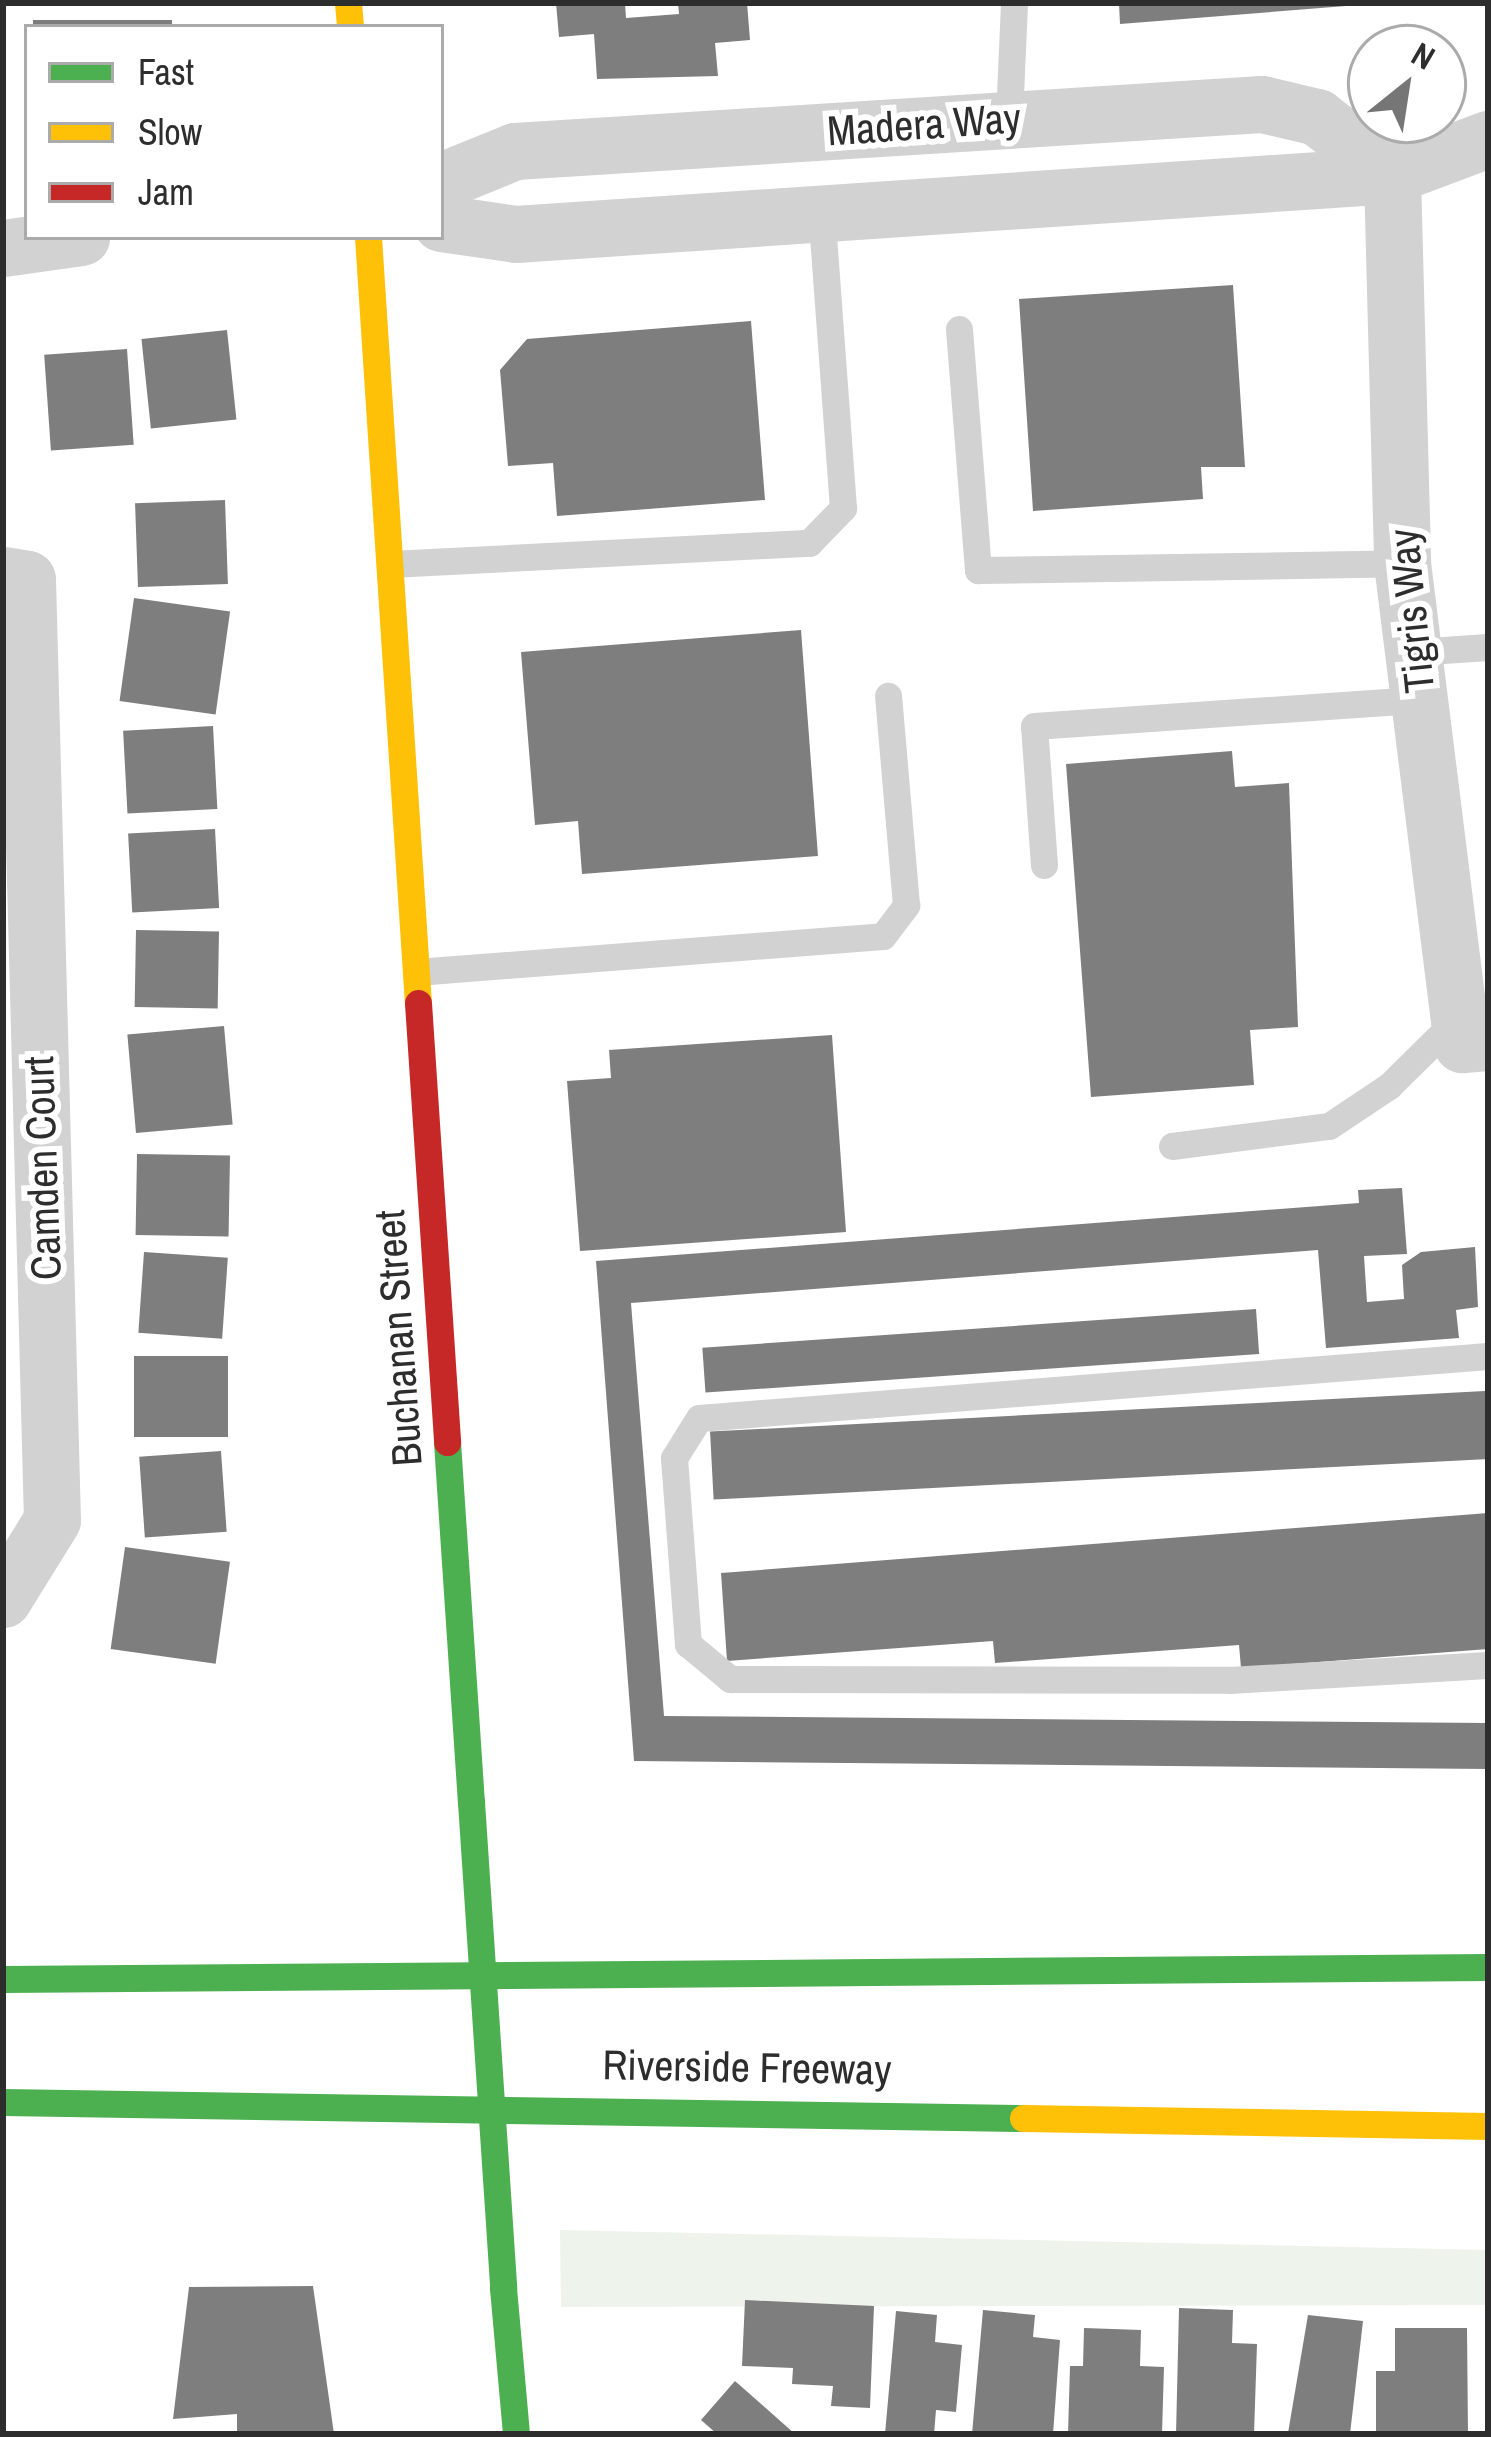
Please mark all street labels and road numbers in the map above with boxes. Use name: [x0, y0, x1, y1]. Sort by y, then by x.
street label: Madera Way: [826, 92, 1022, 156]
street label: Tigris Way: [1377, 527, 1445, 695]
street label: Camden Court: [13, 1055, 71, 1281]
street label: Buchanan Street: [364, 1208, 432, 1468]
street label: Riverside Freeway: [602, 2039, 892, 2095]

